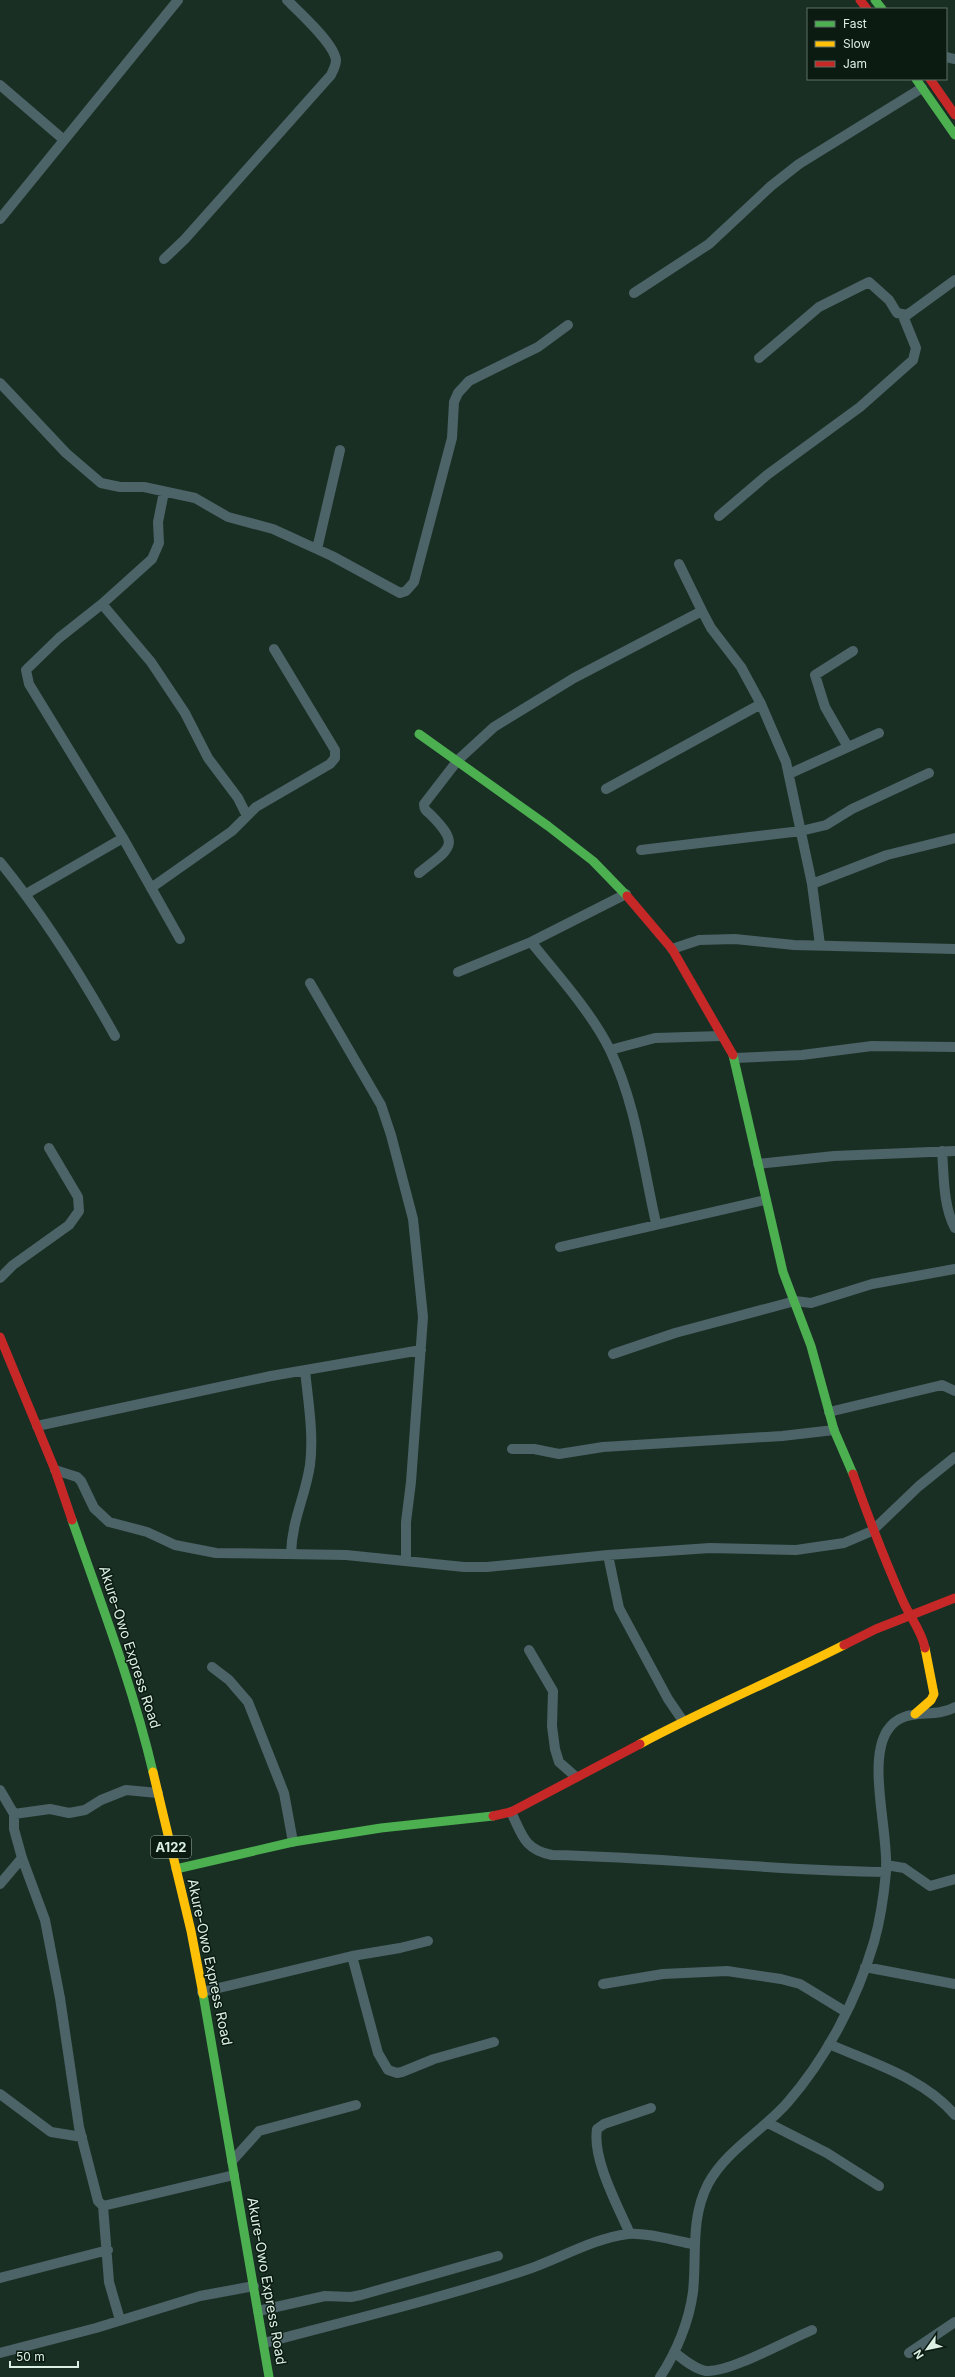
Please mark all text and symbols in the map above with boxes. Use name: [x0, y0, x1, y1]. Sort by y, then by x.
legend: [807, 8, 947, 80]
text: Fast: [843, 16, 867, 31]
text: Slow: [843, 36, 871, 51]
text: Jam: [843, 56, 867, 71]
street label: Akure-Owo Express Road: [96, 1563, 165, 1730]
road number: A122: [151, 1836, 191, 1858]
street label: Akure-Owo Express Road: [185, 1877, 236, 2047]
street label: Akure-Owo Express Road: [244, 2196, 291, 2366]
north arrow: [907, 2329, 947, 2369]
scale bar: [10, 2343, 78, 2369]
text: N: [910, 2347, 927, 2362]
text: 50 m: [16, 2349, 45, 2364]

